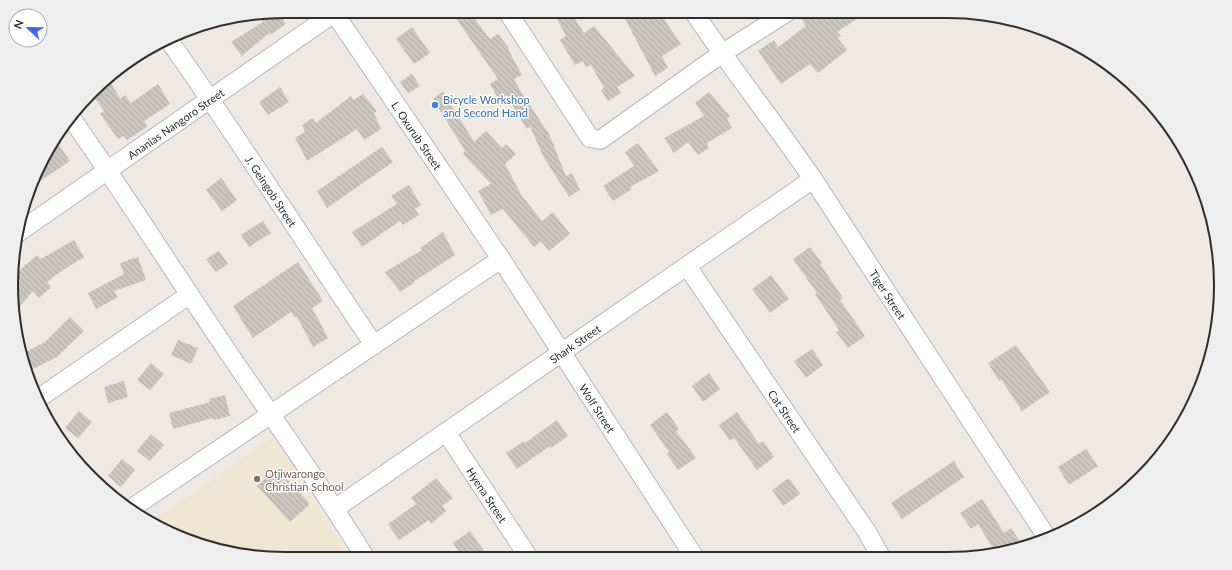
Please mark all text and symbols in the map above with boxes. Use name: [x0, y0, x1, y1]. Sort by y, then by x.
north arrow: [8, 8, 48, 48]
text: N: [11, 18, 26, 30]
street label: Ananias Nangoro Street: [125, 85, 226, 161]
place label: Bicycle Workshop and Second Hand: [443, 93, 530, 119]
street label: L. Oxurub Street: [389, 99, 445, 172]
marker: Bicycle Workshop and Second Hand: [430, 100, 440, 110]
street label: J. Geingob Street: [243, 153, 300, 229]
street label: Tiger Street: [867, 267, 909, 321]
street label: Shark Street: [547, 321, 603, 365]
street label: Wolf Street: [577, 381, 618, 435]
street label: Cat Street: [766, 387, 804, 435]
street label: Hyena Street: [464, 465, 510, 525]
place label: Otjiwarongo Christian School: [265, 467, 344, 493]
marker: Otjiwarongo Christian School: [252, 474, 262, 484]

